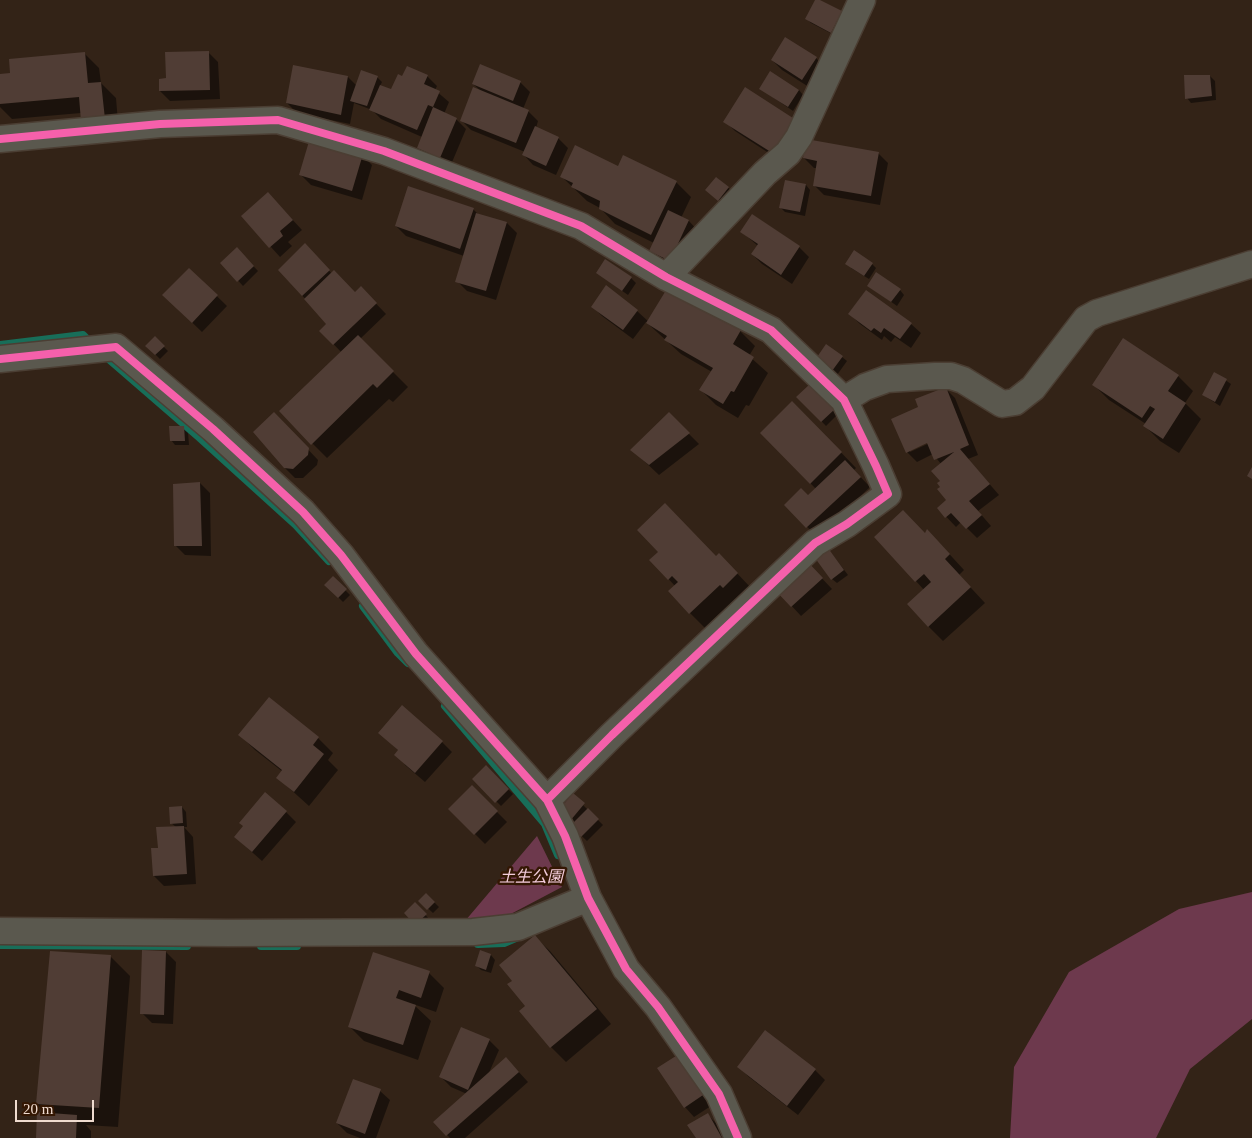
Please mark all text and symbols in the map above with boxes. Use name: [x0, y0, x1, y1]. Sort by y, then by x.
park label: 土生公園: [499, 868, 563, 888]
scale bar: [18, 1090, 96, 1122]
text: 20 m: [23, 1101, 53, 1117]

